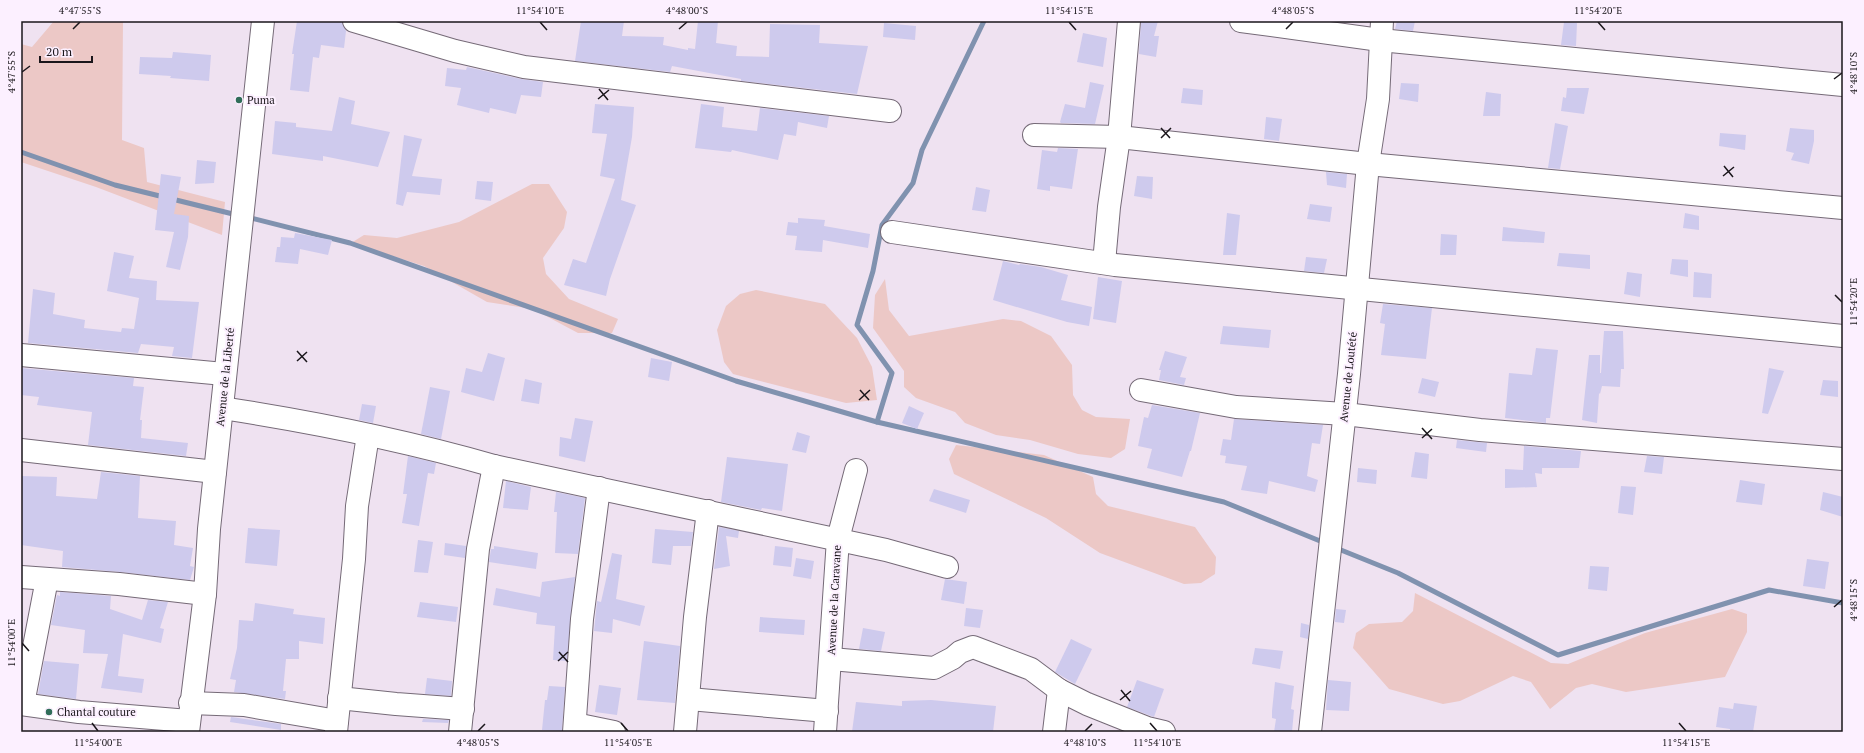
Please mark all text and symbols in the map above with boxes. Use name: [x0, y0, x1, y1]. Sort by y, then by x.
text: 4°47'55"S: [59, 4, 101, 17]
text: 11°54'10"E: [516, 4, 564, 17]
text: 4°48'00"S: [666, 4, 708, 17]
text: 11°54'15"E: [1045, 4, 1093, 17]
text: 4°48'05"S: [1272, 4, 1314, 17]
text: 11°54'20"E: [1574, 4, 1622, 17]
scale bar: [40, 38, 92, 64]
text: 20 m: [46, 44, 73, 59]
text: 4°47'55"S: [5, 51, 18, 93]
text: 4°48'10"S: [1847, 52, 1860, 94]
place label: Puma: [247, 93, 275, 107]
marker: Puma: [234, 95, 244, 105]
text: 11°54'20"E: [1847, 278, 1860, 326]
street label: Avenue de la Liberté: [213, 326, 237, 427]
street label: Avenue de Loutété: [1336, 331, 1360, 423]
street label: Avenue de la Caravane: [824, 544, 844, 655]
text: 4°48'15"S: [1847, 579, 1860, 621]
text: 11°54'00"E: [5, 619, 18, 667]
place label: Chantal couture: [57, 705, 136, 719]
marker: Chantal couture: [44, 707, 54, 717]
text: 11°54'00"E: [74, 736, 122, 749]
text: 4°48'05"S: [457, 736, 499, 749]
text: 11°54'05"E: [604, 736, 652, 749]
text: 4°48'10"S: [1064, 736, 1106, 749]
text: 11°54'10"E: [1133, 736, 1181, 749]
text: 11°54'15"E: [1662, 736, 1710, 749]

